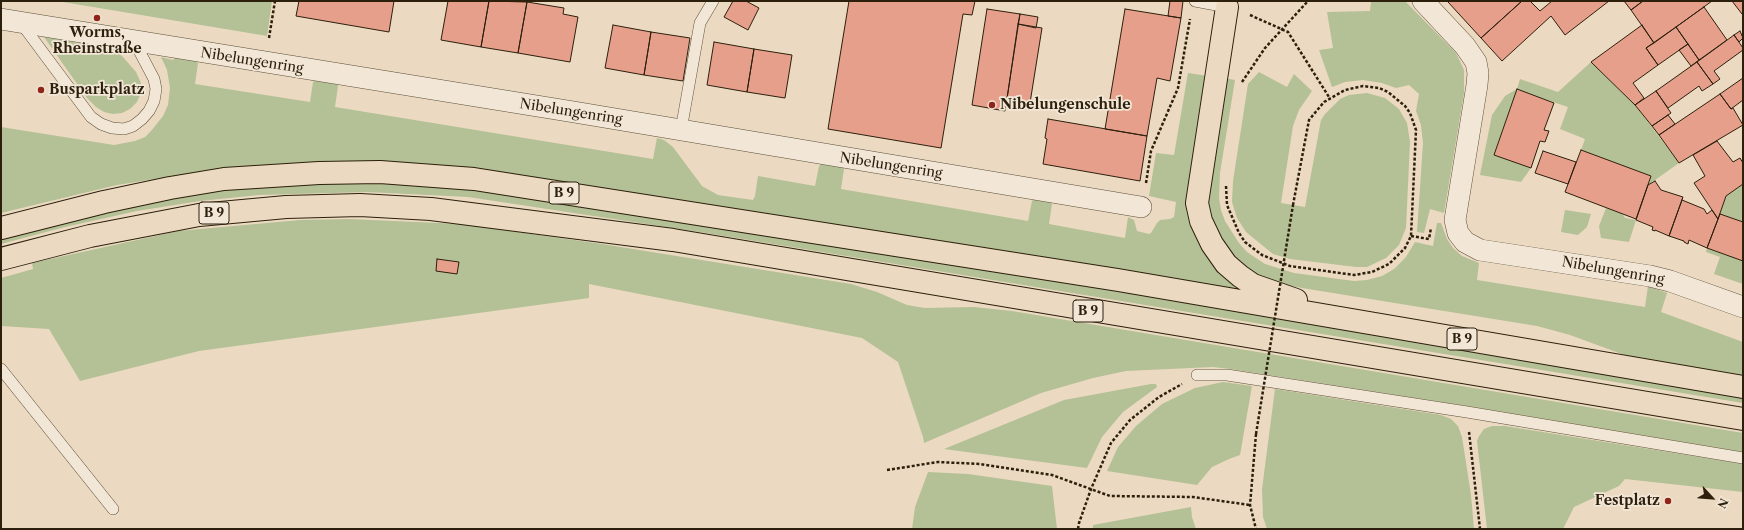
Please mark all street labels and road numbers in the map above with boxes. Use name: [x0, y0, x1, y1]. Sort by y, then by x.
street label: Nibelungenring: [199, 45, 305, 77]
street label: Nibelungenring: [518, 96, 624, 128]
street label: Nibelungenring: [838, 150, 944, 182]
road number: B 9: [549, 182, 579, 204]
road number: B 9: [199, 202, 229, 224]
street label: Nibelungenring: [1560, 254, 1666, 288]
road number: B 9: [1073, 300, 1103, 322]
road number: B 9: [1447, 328, 1477, 350]

